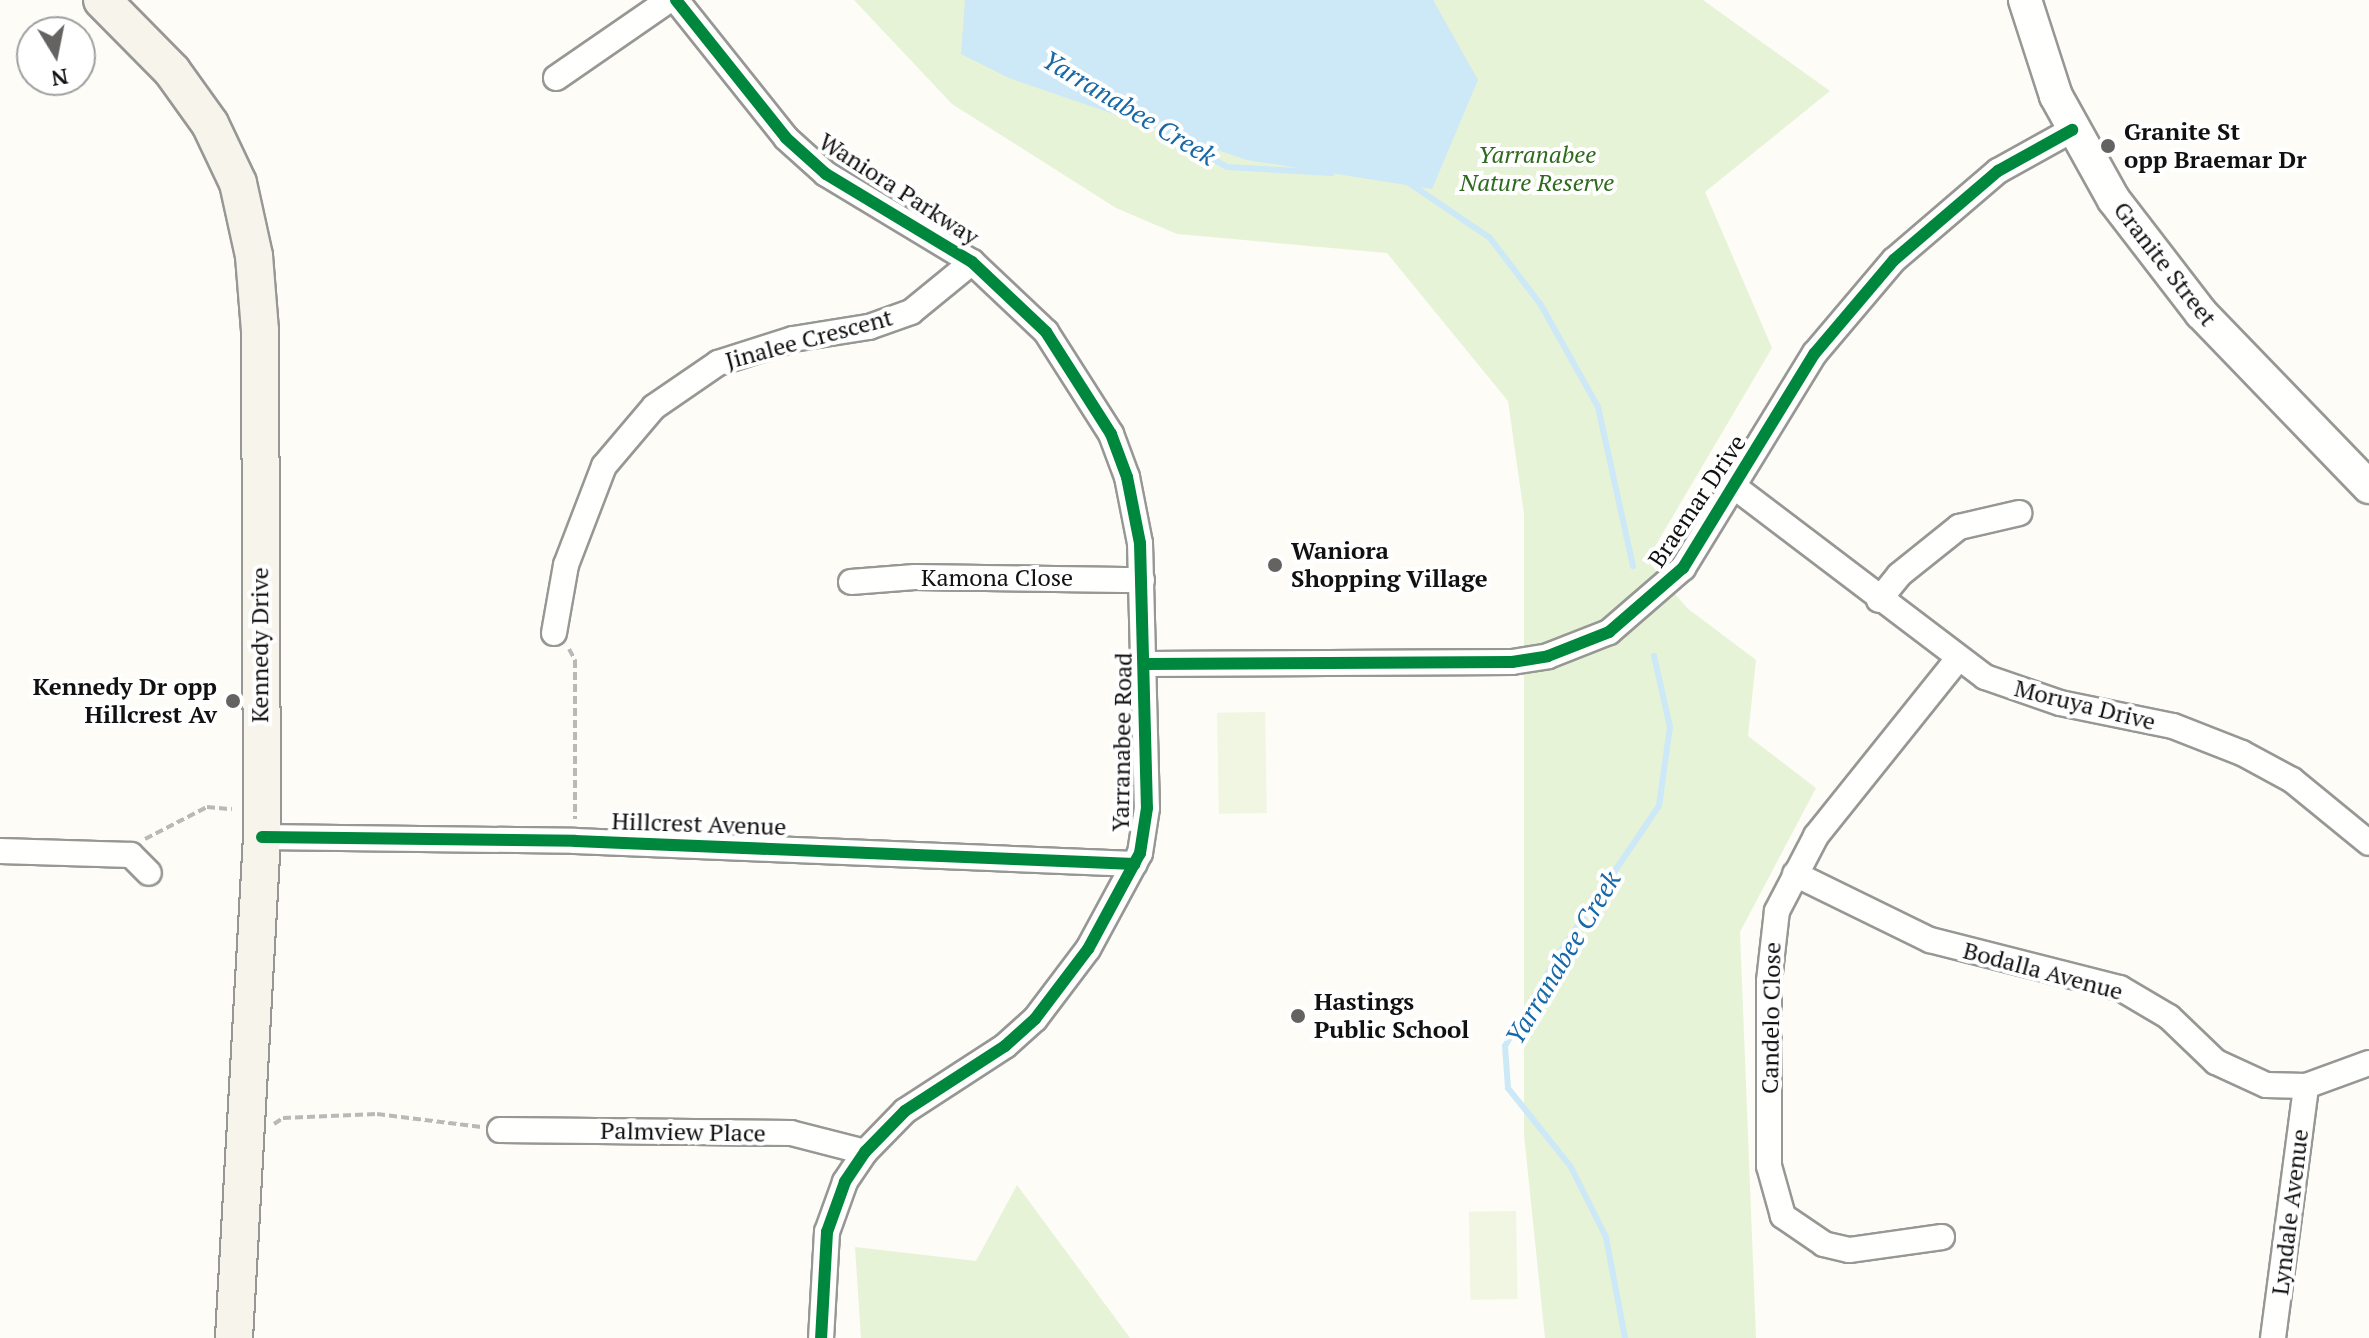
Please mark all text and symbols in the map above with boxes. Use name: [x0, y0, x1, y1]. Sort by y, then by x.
north arrow: [16, 16, 96, 96]
water label: Yarranabee Creek: [1037, 44, 1221, 172]
text: N: [49, 62, 71, 94]
place label: Granite St opp Braemar Dr: [2124, 118, 2307, 174]
street label: Waniora Parkway: [814, 127, 984, 251]
marker: Granite St opp Braemar Dr: [2099, 137, 2117, 155]
park label: Yarranabee Nature Reserve: [1460, 141, 1614, 197]
street label: Granite Street: [2107, 196, 2223, 332]
street label: Jinalee Crescent: [722, 303, 896, 375]
street label: Braemar Drive: [1642, 429, 1752, 573]
place label: Waniora Shopping Village: [1291, 537, 1488, 593]
marker: Waniora Shopping Village: [1266, 556, 1284, 574]
street label: Kamona Close: [921, 564, 1073, 592]
street label: Kennedy Drive: [246, 567, 274, 723]
street label: Yarranabee Road: [1106, 652, 1138, 832]
place label: Kennedy Dr opp Hillcrest Av: [33, 673, 217, 729]
street label: Moruya Drive: [2011, 674, 2159, 736]
marker: Kennedy Dr opp Hillcrest Av: [224, 692, 242, 710]
street label: Hillcrest Avenue: [611, 807, 787, 841]
water label: Yarranabee Creek: [1499, 866, 1627, 1050]
street label: Bodalla Avenue: [1960, 936, 2126, 1006]
street label: Candelo Close: [1755, 942, 1787, 1094]
place label: Hastings Public School: [1314, 988, 1469, 1044]
marker: Hastings Public School: [1289, 1007, 1307, 1025]
street label: Palmview Place: [600, 1116, 766, 1148]
street label: Lyndale Avenue: [2265, 1127, 2315, 1297]

